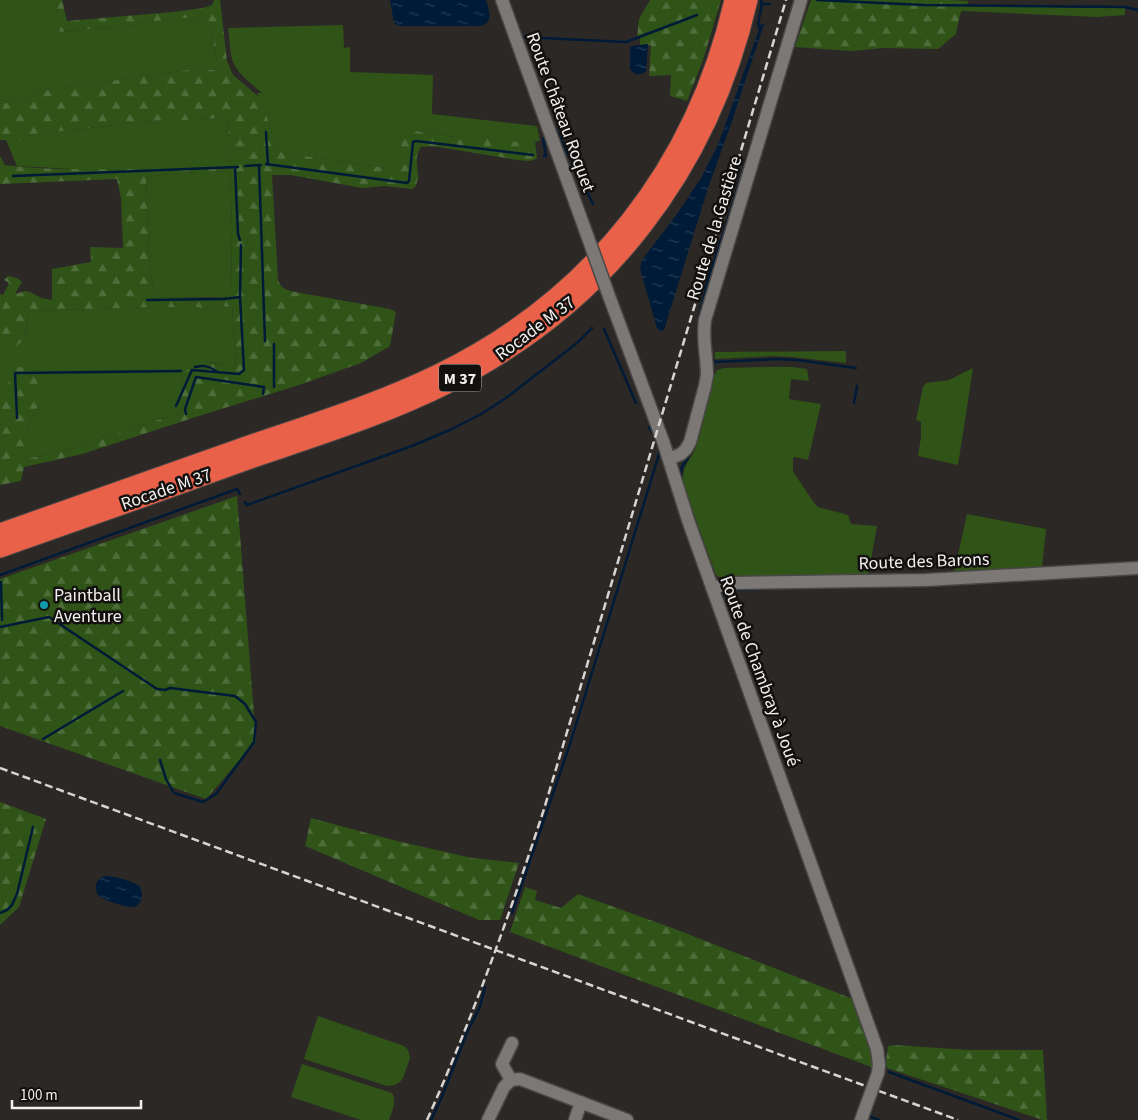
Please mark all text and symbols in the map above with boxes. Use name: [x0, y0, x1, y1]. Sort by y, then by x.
street label: Route Château Roquet: [520, 29, 601, 196]
street label: Route de la Gastière: [681, 153, 748, 303]
street label: Rocade M 37: [490, 290, 580, 367]
road number: M 37: [439, 364, 481, 392]
street label: Rocade M 37: [118, 462, 215, 517]
street label: Route des Barons: [858, 547, 990, 576]
street label: Route de Chambray à Joué: [713, 572, 806, 770]
place label: Paintball Aventure: [54, 583, 122, 629]
marker: Paintball Aventure: [38, 599, 50, 611]
scale bar: [12, 1078, 141, 1110]
text: 100 m: [20, 1085, 58, 1106]

